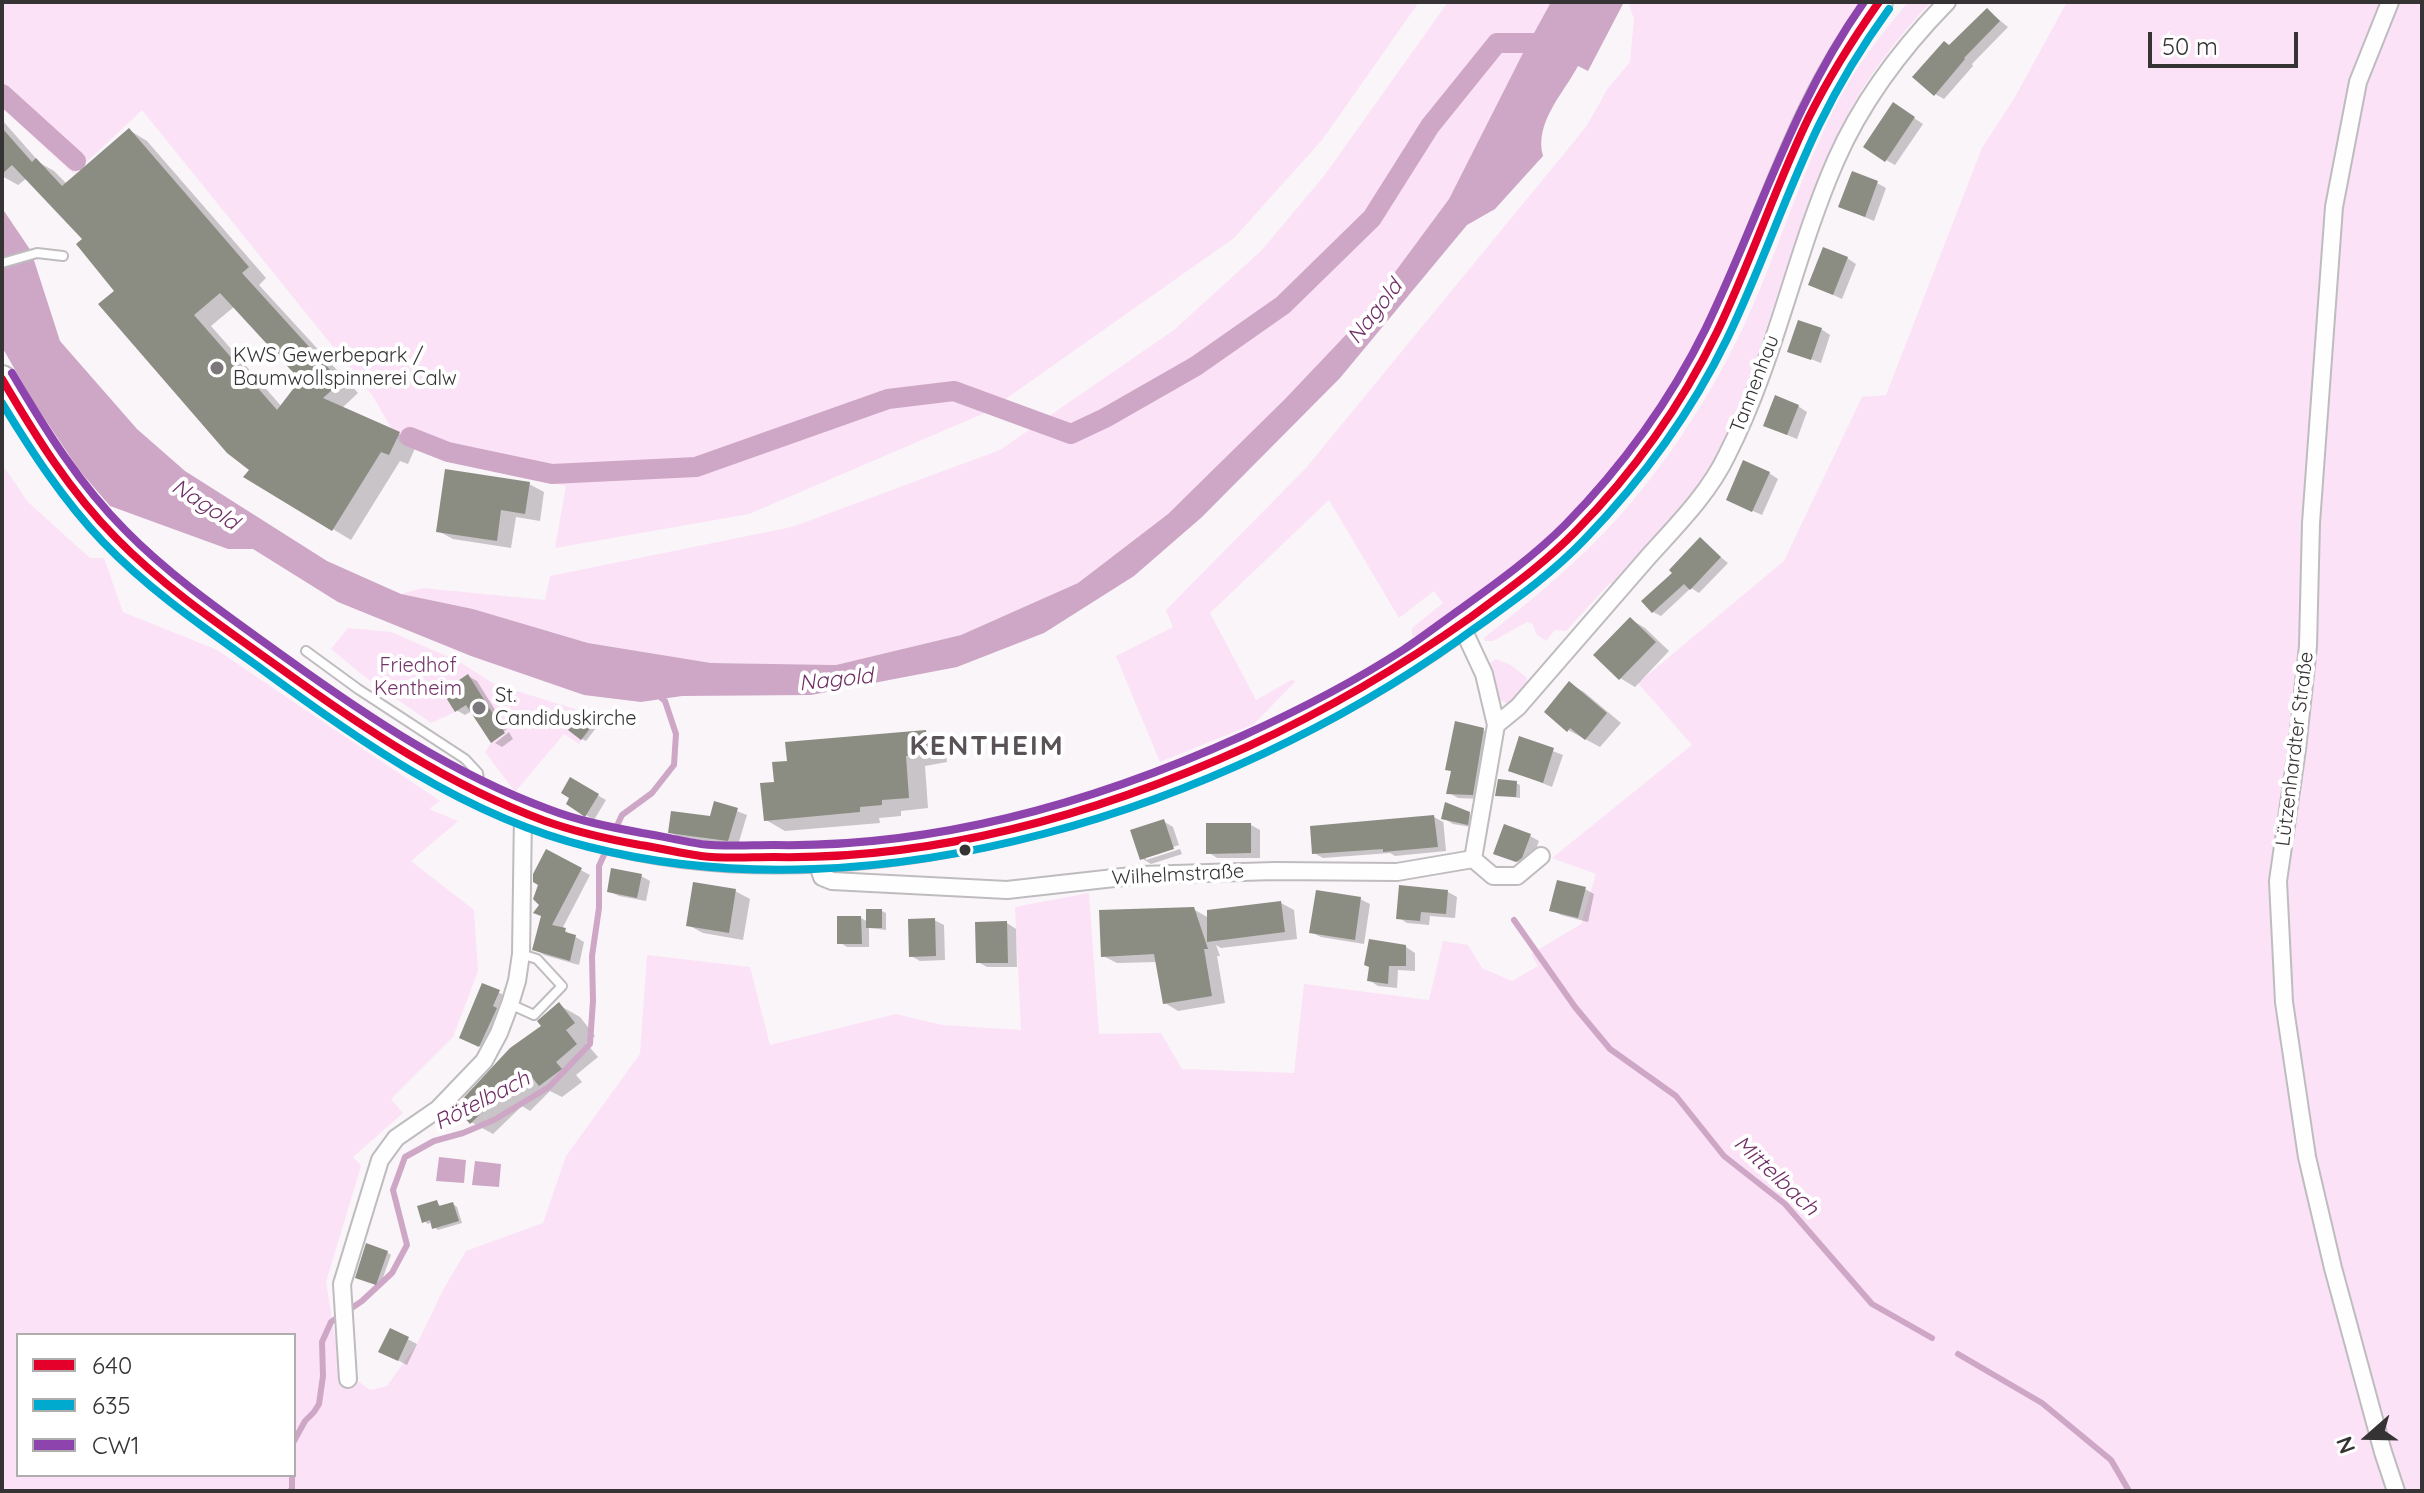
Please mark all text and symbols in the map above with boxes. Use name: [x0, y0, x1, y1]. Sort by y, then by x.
scale bar: [2152, 16, 2302, 66]
text: 50 m: [2162, 31, 2218, 61]
water label: Nagold: [1342, 275, 1408, 349]
street label: Tannenhau: [1725, 332, 1785, 436]
place label: KWS Gewerbepark / Baumwollspinnerei Calw: [233, 344, 457, 391]
marker: KWS Gewerbepark / Baumwollspinnerei Calw: [208, 359, 226, 377]
water label: Nagold: [167, 474, 243, 536]
street label: Lützenhardter Straße: [2271, 650, 2319, 848]
park label: Friedhof Kentheim: [374, 654, 462, 701]
water label: Nagold: [798, 663, 874, 697]
place label: St. Candiduskirche: [495, 684, 637, 731]
marker: St. Candiduskirche: [470, 699, 488, 717]
district label: KENTHEIM: [909, 730, 1065, 764]
unlabelled marker: [957, 842, 973, 858]
street label: Wilhelmstraße: [1111, 860, 1245, 890]
water label: Rötelbach: [430, 1066, 534, 1136]
water label: Mittelbach: [1728, 1130, 1824, 1222]
legend: [16, 1333, 296, 1477]
text: 640: [92, 1350, 132, 1380]
text: 635: [92, 1390, 131, 1420]
north arrow: [2328, 1397, 2408, 1477]
text: CW1: [92, 1430, 140, 1460]
text: N: [2330, 1433, 2361, 1458]

